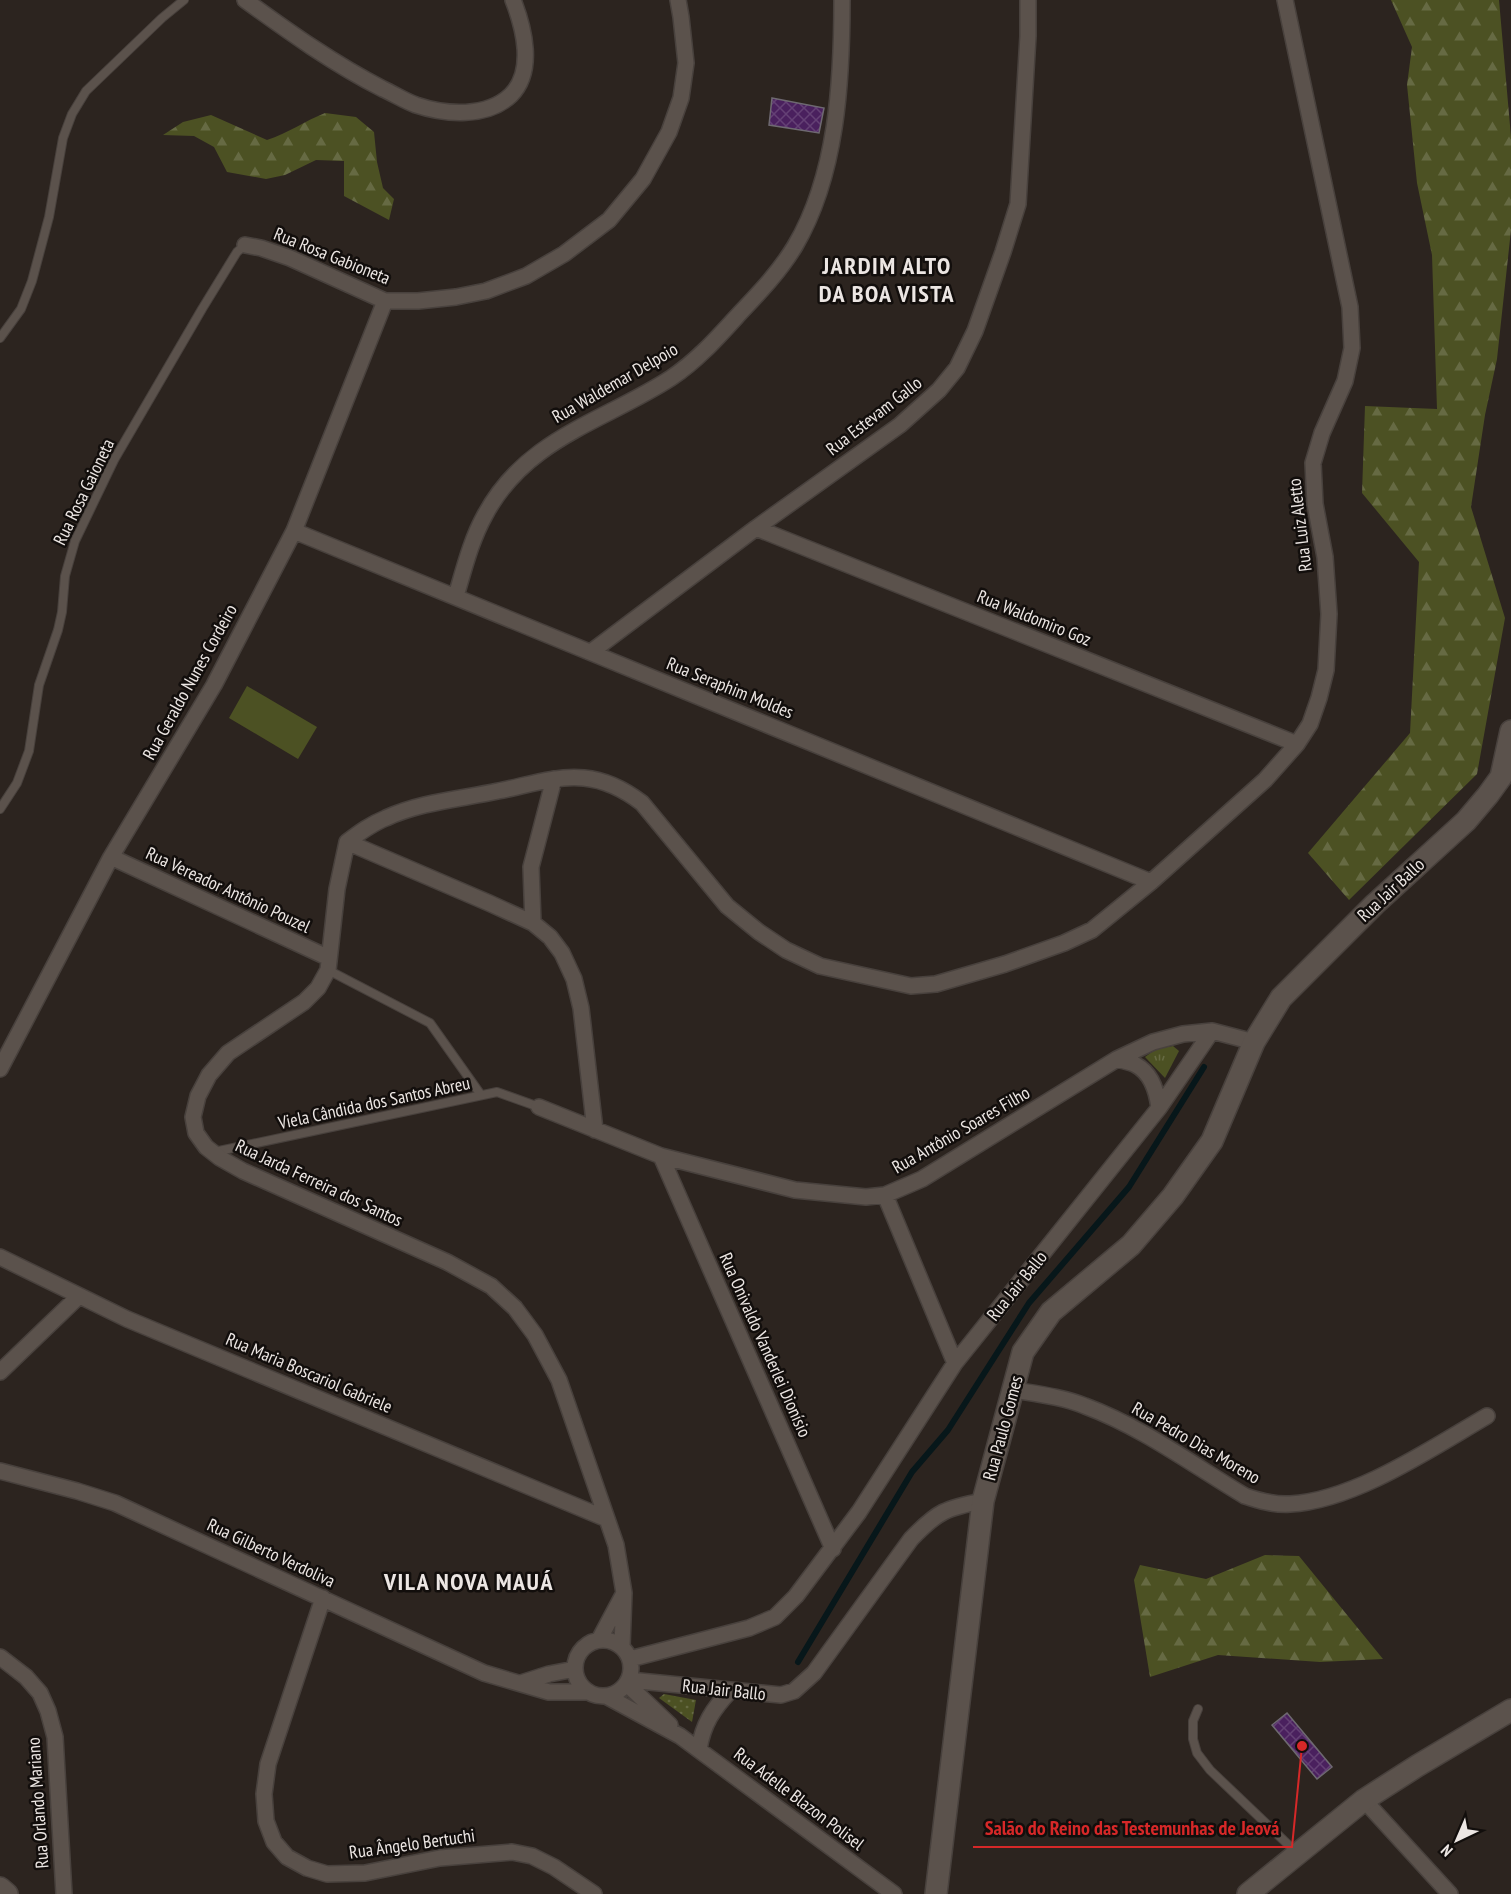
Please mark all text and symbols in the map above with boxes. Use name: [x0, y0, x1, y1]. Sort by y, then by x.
street label: Rua Rosa Gabioneta: [271, 222, 394, 289]
district label: JARDIM ALTO DA BOA VISTA: [819, 250, 955, 309]
street label: Rua Waldemar Delpoio: [548, 337, 682, 428]
street label: Rua Estevam Gallo: [821, 371, 926, 460]
street label: Rua Rosa Gaioneta: [48, 435, 119, 549]
street label: Rua Luiz Aletto: [1282, 477, 1317, 573]
street label: Rua Waldomiro Goz: [974, 584, 1094, 651]
street label: Rua Geraldo Nunes Cordeiro: [137, 600, 242, 764]
street label: Rua Seraphim Moldes: [663, 652, 797, 723]
street label: Rua Vereador Antônio Pouzel: [142, 841, 315, 938]
street label: Rua Jair Ballo: [1352, 853, 1429, 927]
street label: Viela Cândida dos Santos Abreu: [275, 1071, 472, 1134]
street label: Rua Antônio Soares Filho: [888, 1081, 1034, 1178]
street label: Rua Jarda Ferreira dos Santos: [232, 1134, 406, 1231]
street label: Rua Jair Ballo: [981, 1246, 1052, 1325]
street label: Rua Onivaldo Vanderlei Dionísio: [714, 1249, 817, 1441]
street label: Rua Maria Boscariol Gabriele: [223, 1327, 396, 1418]
street label: Rua Paulo Gomes: [977, 1373, 1028, 1483]
street label: Rua Pedro Dias Moreno: [1128, 1396, 1265, 1489]
street label: Rua Gilberto Verdoliva: [204, 1513, 339, 1592]
district label: VILA NOVA MAUÁ: [383, 1566, 554, 1597]
street label: Rua Jair Ballo: [681, 1674, 767, 1705]
street label: Rua Orlando Mariano: [21, 1737, 54, 1869]
street label: Rua Adelle Blazon Polisel: [730, 1742, 870, 1856]
callout: Salão do Reino das Testemunhas de Jeová: [973, 1809, 1292, 1847]
north arrow: [1427, 1810, 1487, 1870]
text: Salão do Reino das Testemunhas de Jeová: [985, 1815, 1279, 1841]
street label: Rua Ângelo Bertuchi: [348, 1823, 476, 1864]
text: N: [1437, 1841, 1457, 1861]

